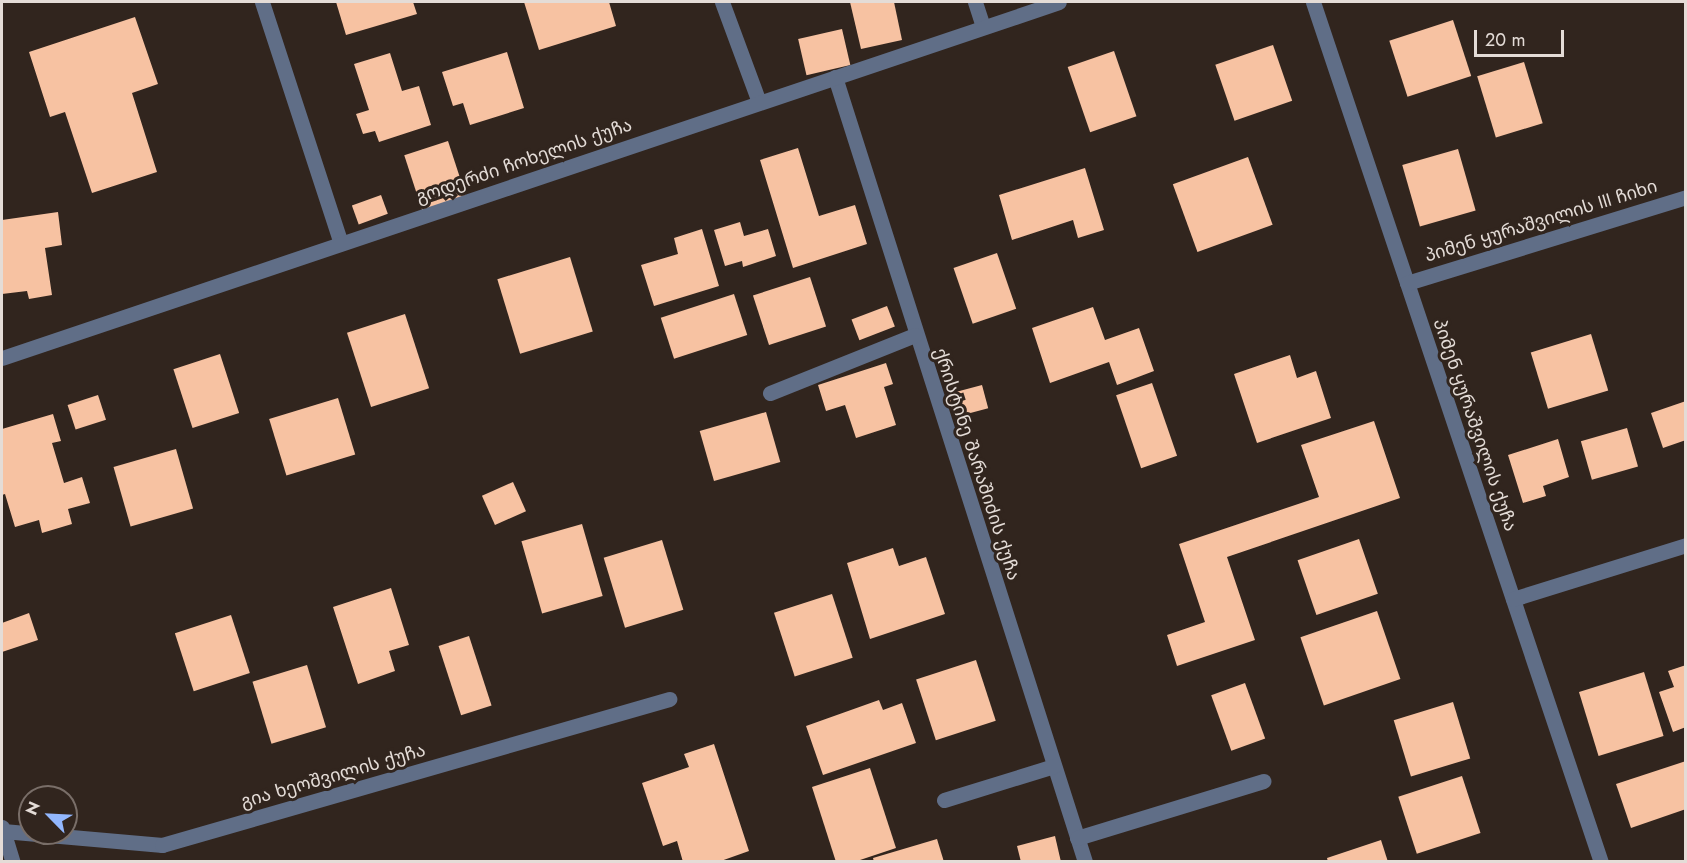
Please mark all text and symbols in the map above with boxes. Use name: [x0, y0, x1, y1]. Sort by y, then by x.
scale bar: [1477, 18, 1567, 56]
text: 20 m: [1485, 27, 1525, 53]
street label: გოდერძი ჩოხელის ქუჩა: [413, 114, 635, 208]
street label: პიმენ ყურაშვილის III ჩიხი: [1422, 175, 1660, 267]
street label: პიმენ ყურაშვილის ქუჩა: [1428, 316, 1522, 534]
street label: ქრისტინე შარაშიძის ქუჩა: [929, 345, 1025, 583]
street label: გია ხეოშვილის ქუჩა: [238, 739, 428, 813]
north arrow: [18, 785, 78, 845]
text: N: [20, 798, 46, 819]

